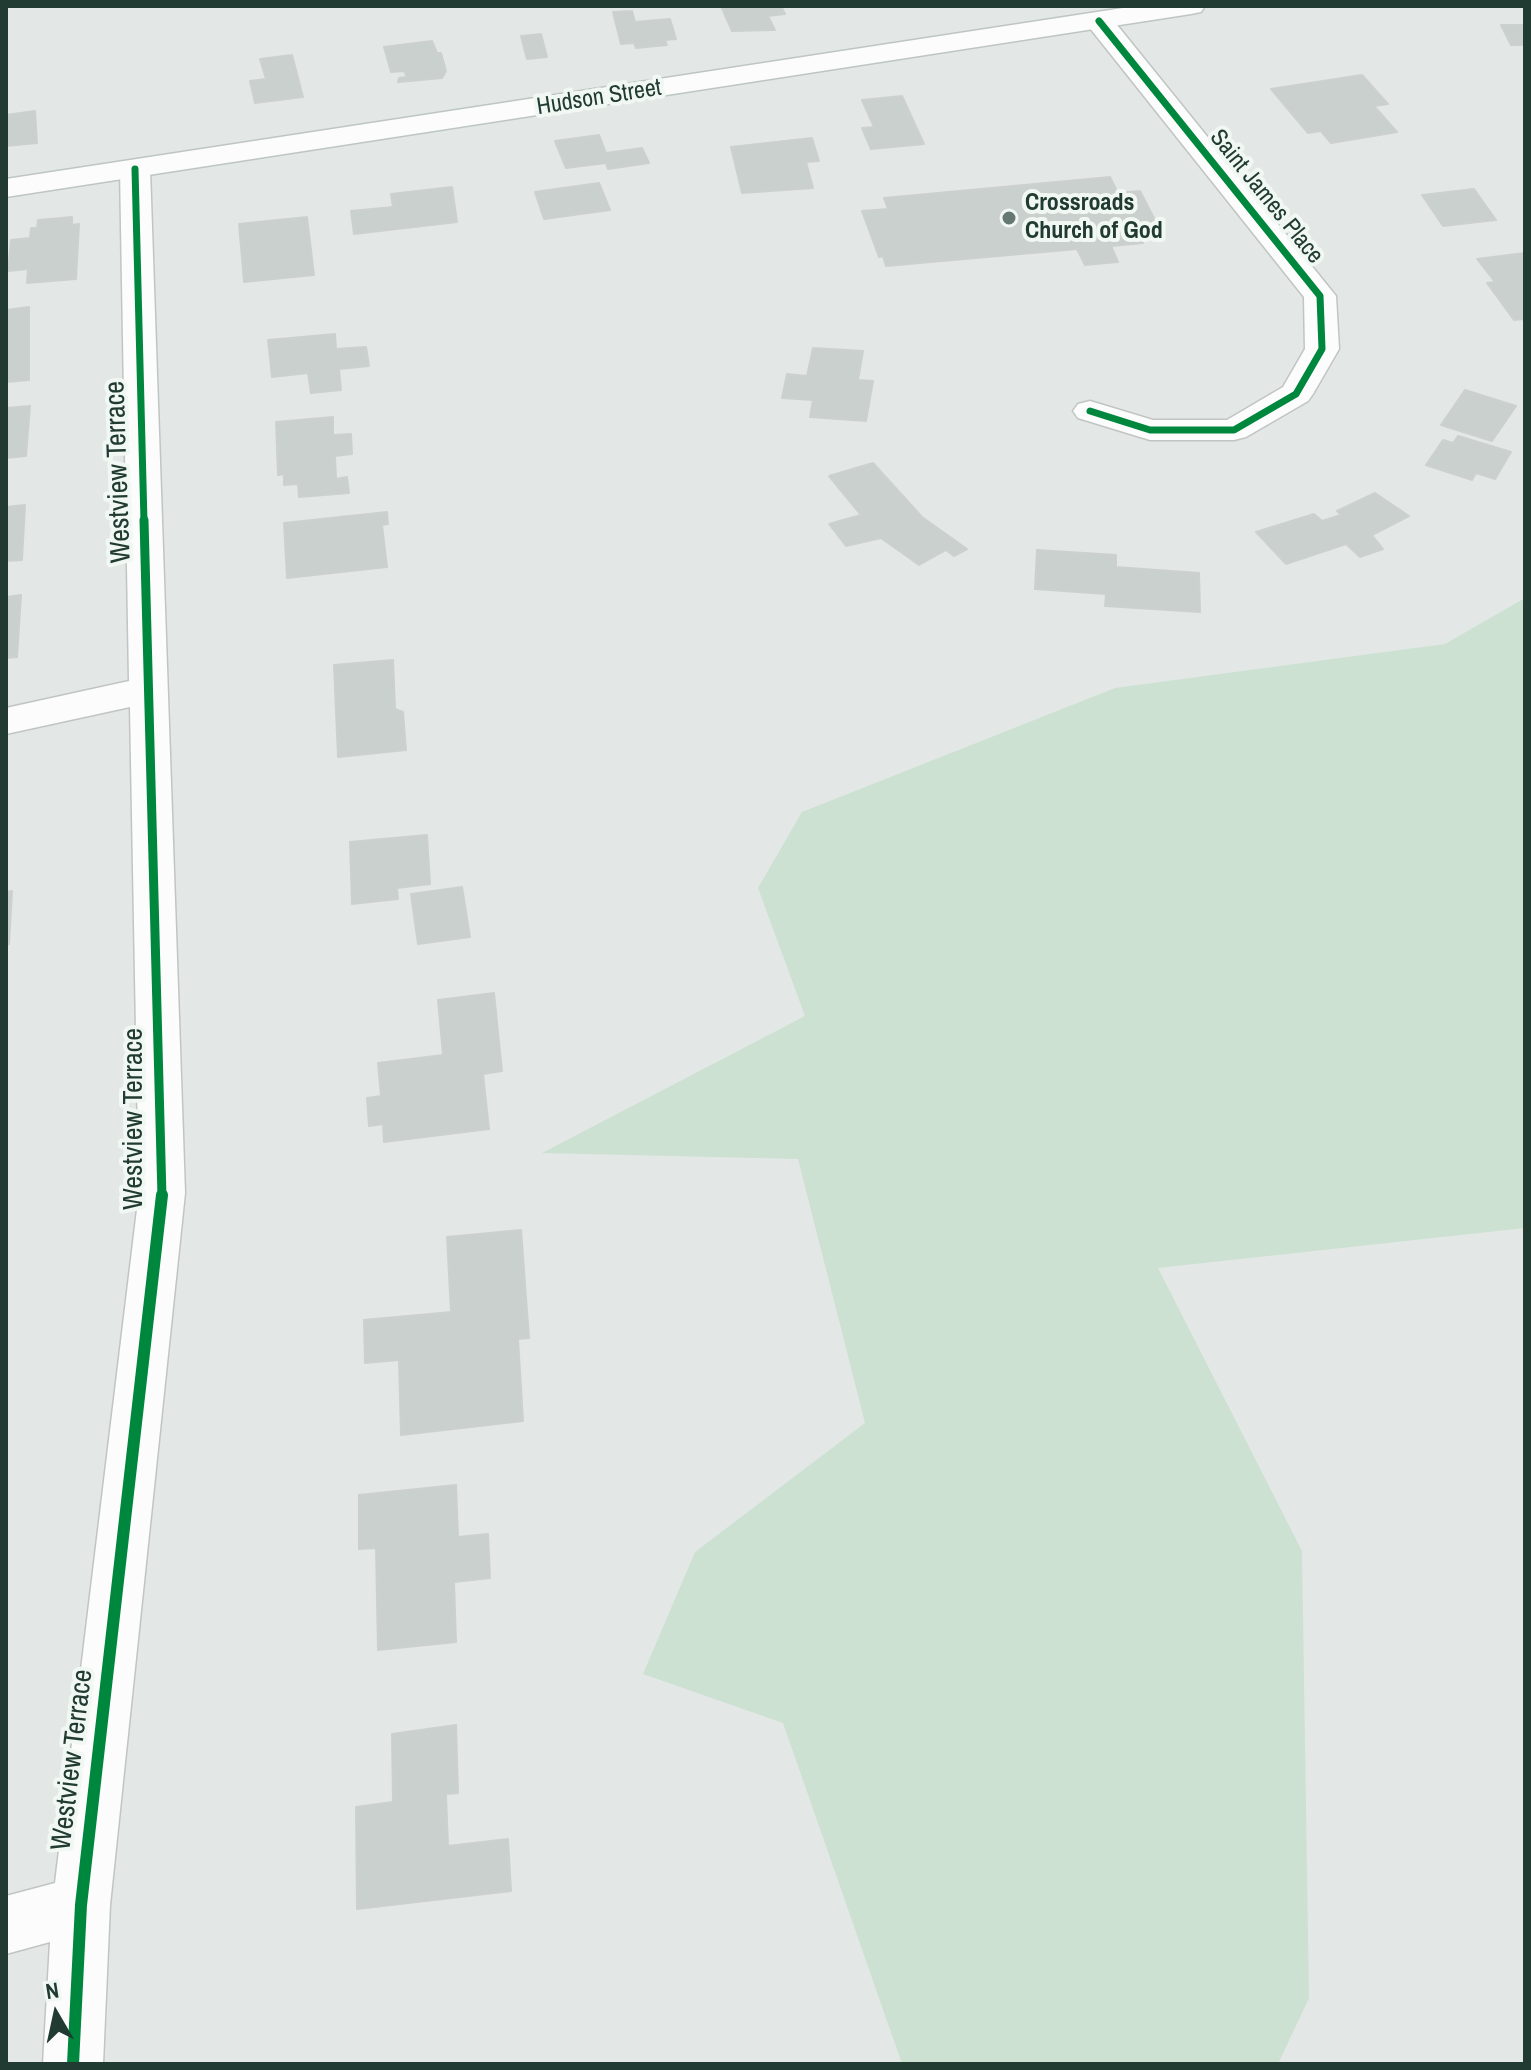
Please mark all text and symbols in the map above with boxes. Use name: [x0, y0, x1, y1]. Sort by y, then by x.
street label: Hudson Street: [535, 74, 663, 122]
street label: Saint James Place: [1203, 124, 1329, 270]
place label: Crossroads Church of God: [1025, 190, 1163, 246]
marker: Crossroads Church of God: [1000, 209, 1018, 227]
street label: Westview Terrace: [99, 380, 139, 564]
street label: Westview Terrace: [117, 1028, 151, 1210]
street label: Westview Terrace: [45, 1668, 101, 1852]
north arrow: [16, 1974, 96, 2054]
text: N: [43, 1974, 61, 2006]

